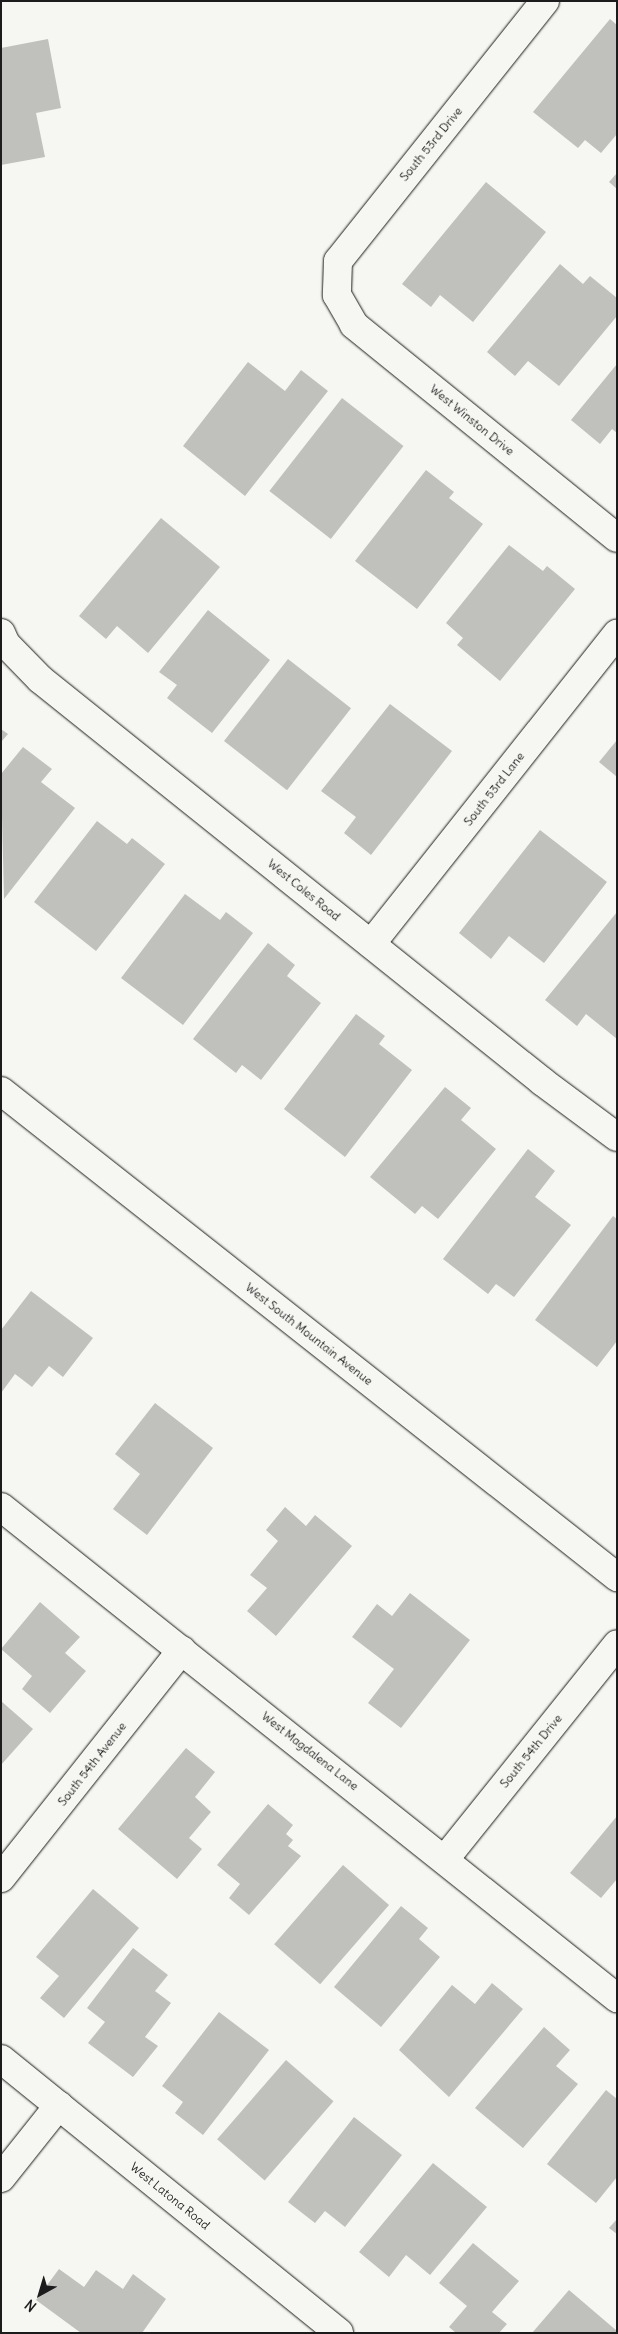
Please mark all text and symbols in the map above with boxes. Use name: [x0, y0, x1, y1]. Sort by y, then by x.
street label: South 53rd Drive: [397, 104, 465, 184]
street label: West Winston Drive: [427, 382, 517, 458]
street label: South 53rd Lane: [461, 749, 527, 829]
street label: West Coles Road: [265, 856, 343, 924]
street label: West South Mountain Avenue: [243, 1280, 375, 1388]
street label: West Magdalena Lane: [259, 1709, 361, 1793]
street label: South 54th Drive: [497, 1711, 565, 1791]
street label: South 54th Avenue: [55, 1719, 129, 1809]
street label: West Latona Road: [127, 2160, 213, 2232]
north arrow: [15, 2269, 65, 2319]
text: N: [21, 2296, 40, 2316]

